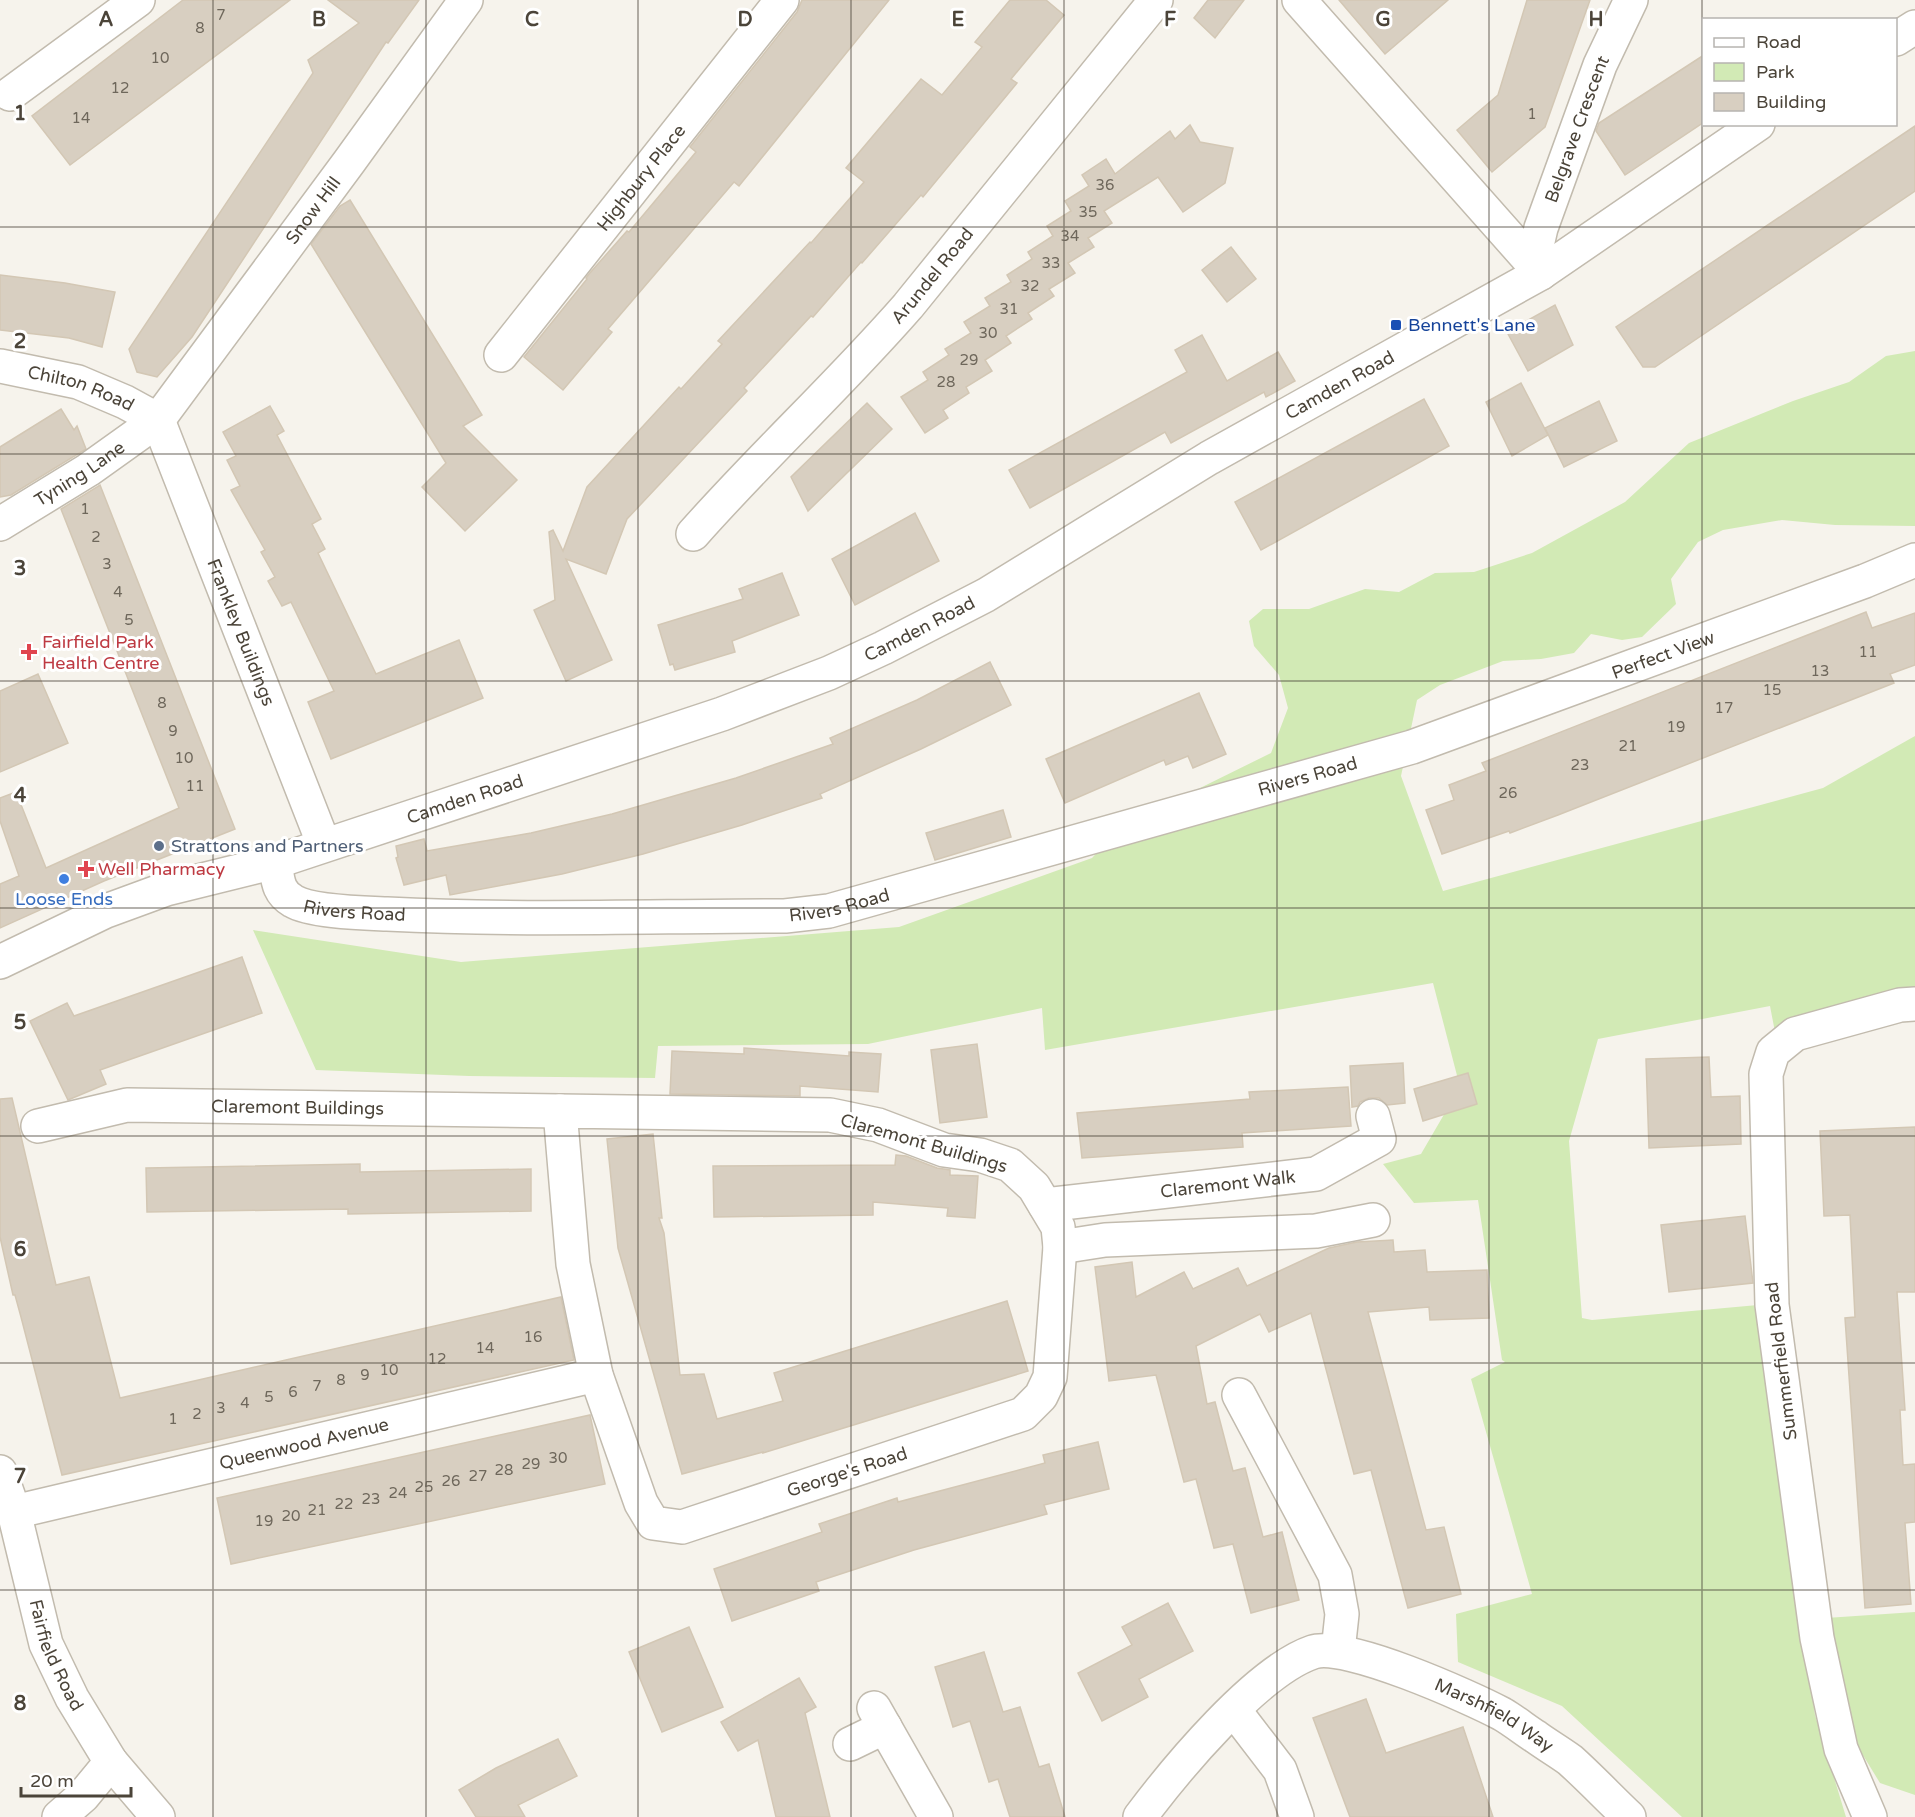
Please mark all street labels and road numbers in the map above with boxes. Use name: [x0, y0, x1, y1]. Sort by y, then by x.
street label: Belgrave Crescent: [1540, 52, 1614, 206]
street label: Highbury Place: [592, 120, 690, 236]
street label: Snow Hill: [281, 172, 345, 249]
street label: Arundel Road: [886, 223, 978, 329]
street label: Camden Road: [1281, 346, 1398, 424]
street label: Chilton Road: [26, 361, 138, 416]
street label: Tyning Lane: [30, 436, 129, 511]
street label: Frankley Buildings: [202, 556, 280, 709]
street label: Camden Road: [861, 592, 979, 666]
street label: Perfect View: [1609, 626, 1718, 684]
street label: Rivers Road: [1255, 752, 1360, 801]
street label: Camden Road: [404, 770, 526, 829]
street label: Rivers Road: [788, 884, 892, 926]
street label: Rivers Road: [301, 895, 406, 926]
street label: Claremont Buildings: [211, 1095, 384, 1120]
street label: Claremont Buildings: [838, 1109, 1010, 1177]
street label: Claremont Walk: [1159, 1165, 1297, 1203]
street label: Summerfield Road: [1760, 1281, 1802, 1441]
street label: Queenwood Avenue: [217, 1413, 391, 1474]
street label: George's Road: [784, 1442, 910, 1502]
street label: Fairfield Road: [25, 1597, 88, 1715]
street label: Marshfield Way: [1431, 1673, 1558, 1757]

